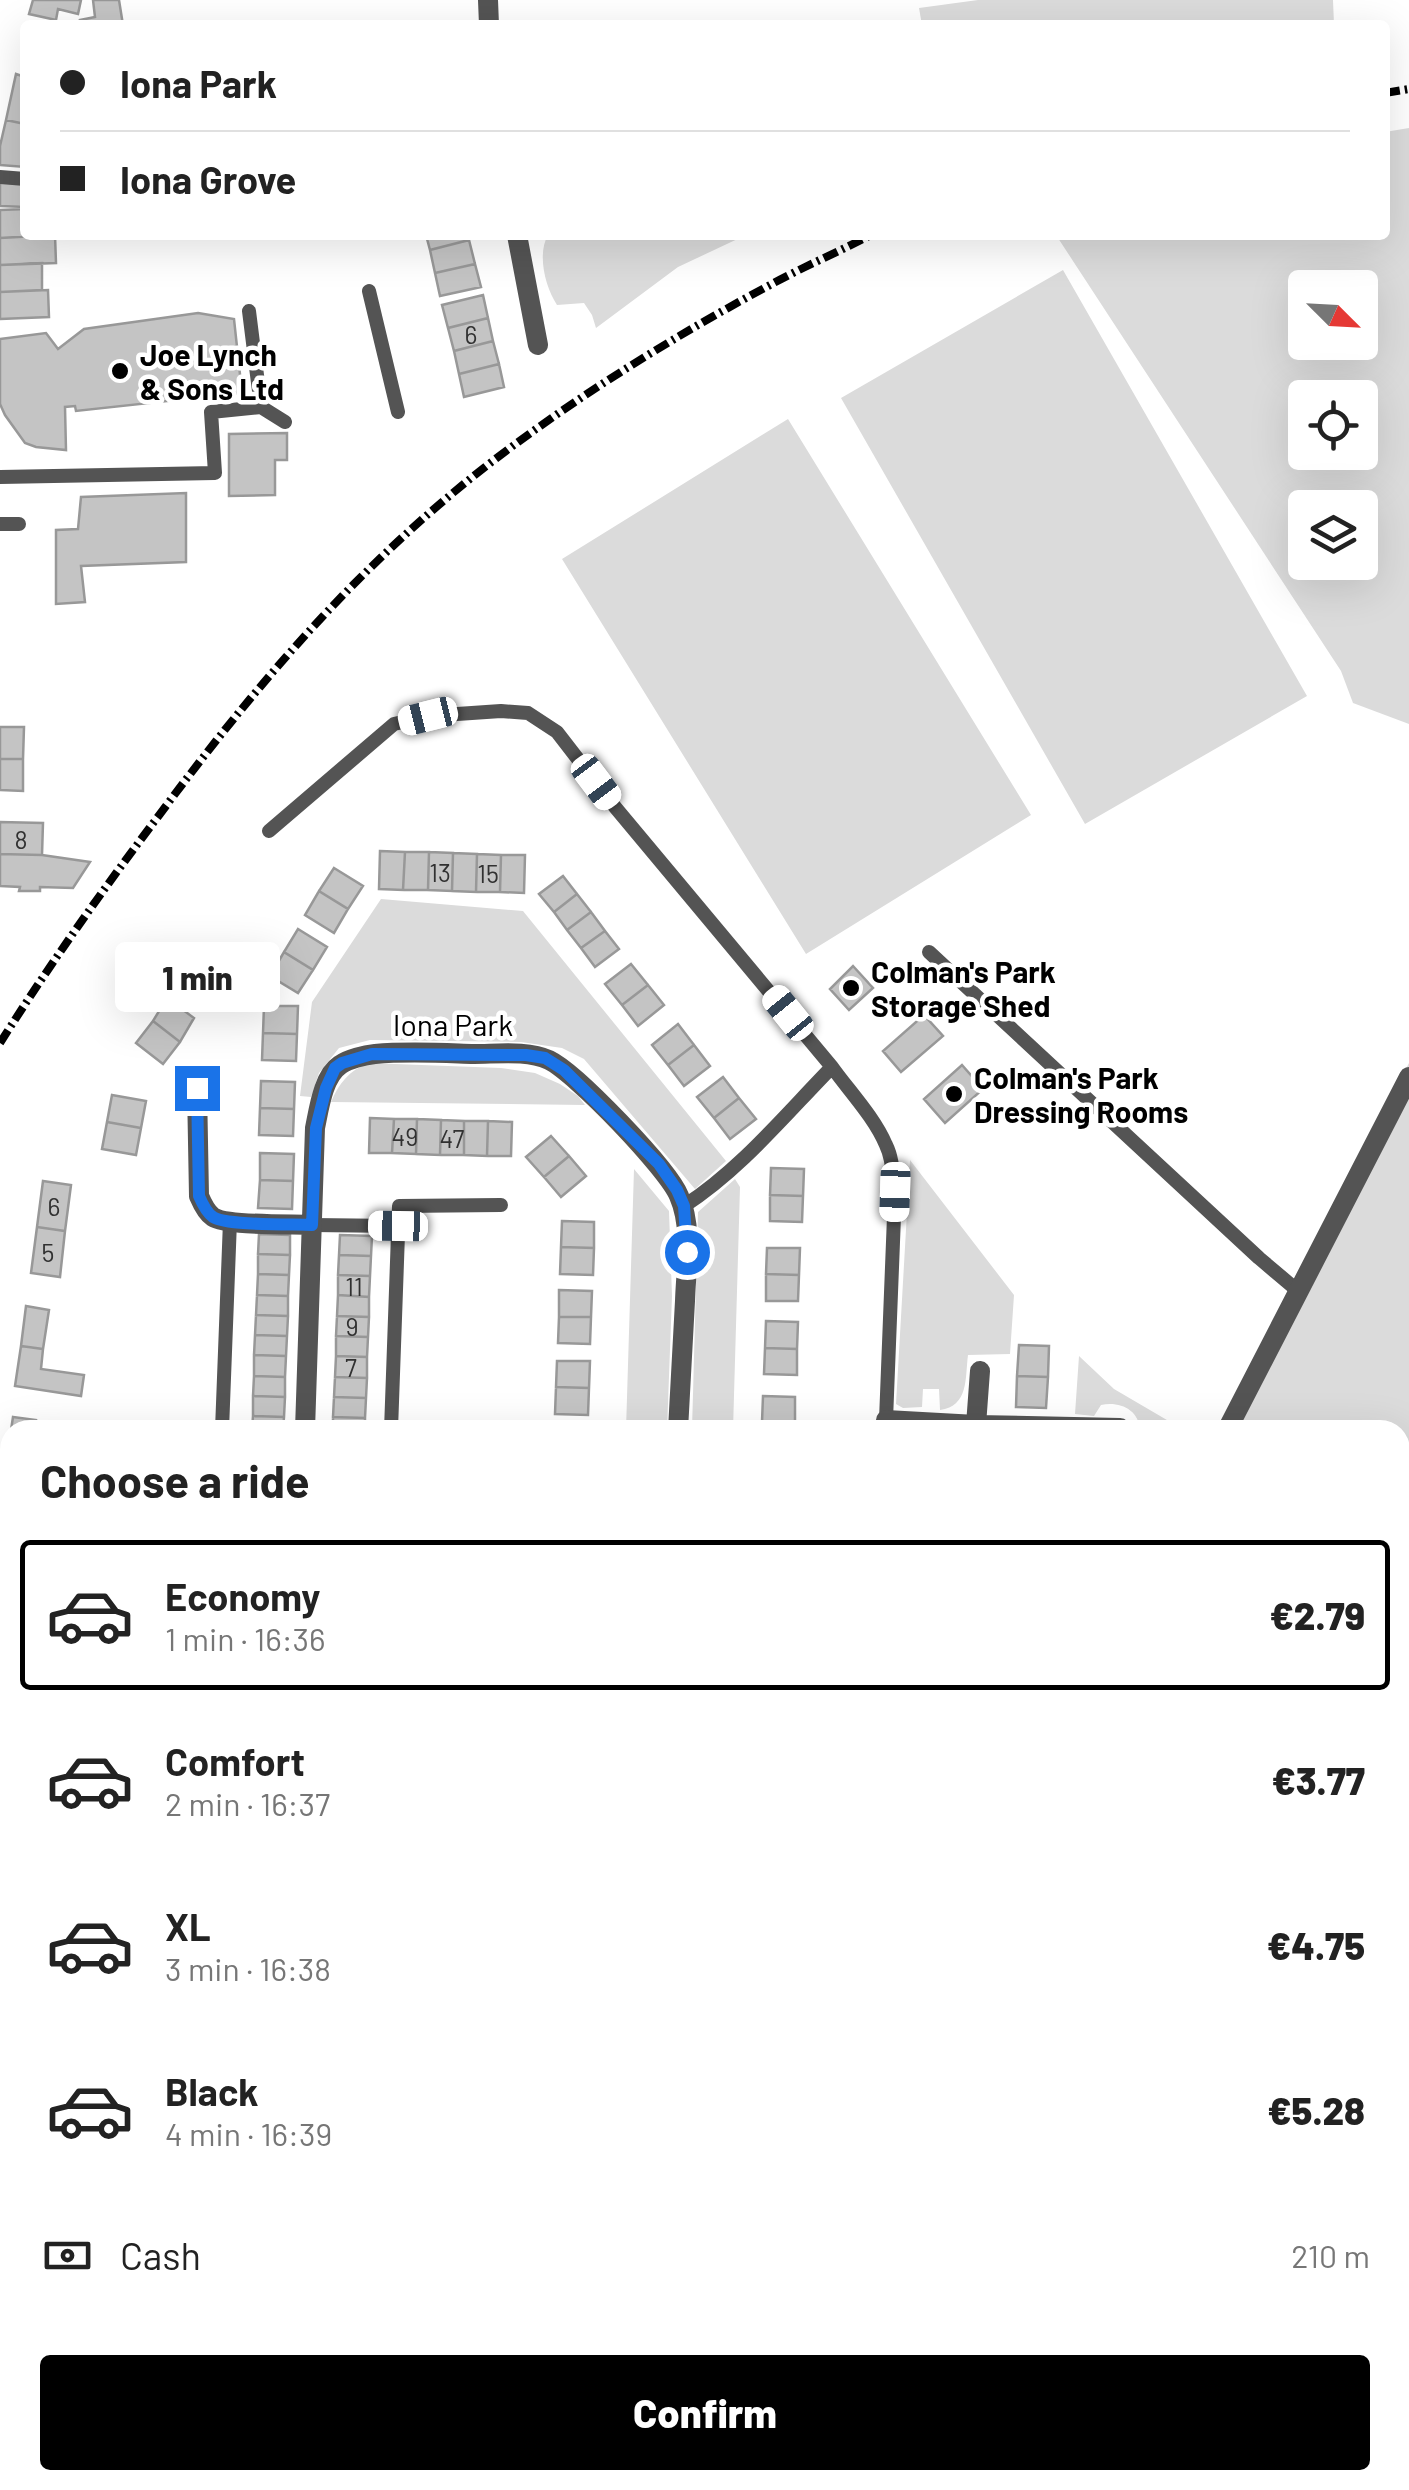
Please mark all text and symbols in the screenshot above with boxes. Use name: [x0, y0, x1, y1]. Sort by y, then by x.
text: Iona Park: [120, 60, 277, 106]
text: Iona Grove: [120, 156, 296, 202]
north arrow: [1288, 270, 1378, 360]
map controls: [1288, 270, 1378, 580]
house number: 6: [465, 319, 477, 349]
place label: Joe Lynch & Sons Ltd: [140, 336, 284, 406]
marker: Joe Lynch & Sons Ltd: [109, 360, 131, 382]
button: locate: [1288, 380, 1378, 470]
button: layers: [1288, 490, 1378, 580]
car: [395, 694, 461, 738]
car: [566, 749, 626, 815]
house number: 8: [14, 824, 28, 854]
house number: 13: [429, 857, 451, 887]
house number: 15: [477, 858, 499, 888]
callout: 1 min: [114, 943, 280, 1013]
place label: Colman's Park Storage Shed: [871, 953, 1056, 1023]
text: 1 min: [162, 958, 233, 996]
marker: Colman's Park Storage Shed: [840, 977, 862, 999]
car: [757, 980, 819, 1046]
street label: Iona Park: [393, 1006, 513, 1042]
place label: Colman's Park Dressing Rooms: [974, 1059, 1188, 1129]
route end: [175, 1066, 220, 1111]
marker: Colman's Park Dressing Rooms: [943, 1083, 965, 1105]
house number: 49: [392, 1121, 418, 1151]
house number: 47: [440, 1123, 465, 1153]
car: [879, 1161, 911, 1223]
house number: 6: [48, 1191, 60, 1221]
car: [368, 1210, 428, 1242]
route start: [665, 1230, 710, 1275]
house number: 5: [42, 1237, 54, 1267]
house number: 11: [345, 1271, 363, 1301]
house number: 9: [345, 1311, 359, 1341]
house number: 7: [345, 1352, 357, 1382]
text: Choose a ride: [40, 1453, 310, 1507]
icon: car: [45, 1570, 135, 1660]
text: Economy: [165, 1573, 320, 1619]
text: €2.79: [1270, 1592, 1365, 1638]
text: 1 min · 16:36: [165, 1619, 325, 1657]
icon: car: [45, 1735, 135, 1825]
text: Comfort: [165, 1738, 305, 1784]
text: €3.77: [1272, 1757, 1365, 1803]
text: 2 min · 16:37: [165, 1784, 330, 1822]
icon: car: [45, 1900, 135, 1990]
text: XL: [165, 1903, 211, 1949]
text: €4.75: [1267, 1922, 1365, 1968]
text: 3 min · 16:38: [165, 1949, 331, 1987]
icon: car: [45, 2065, 135, 2155]
text: Black: [165, 2068, 259, 2114]
text: €5.28: [1268, 2087, 1365, 2133]
text: 4 min · 16:39: [165, 2114, 332, 2152]
icon: cash: [40, 2228, 95, 2283]
text: Cash: [120, 2232, 201, 2278]
text: 210 m: [1291, 2236, 1370, 2274]
button: Confirm: [40, 2355, 1370, 2470]

